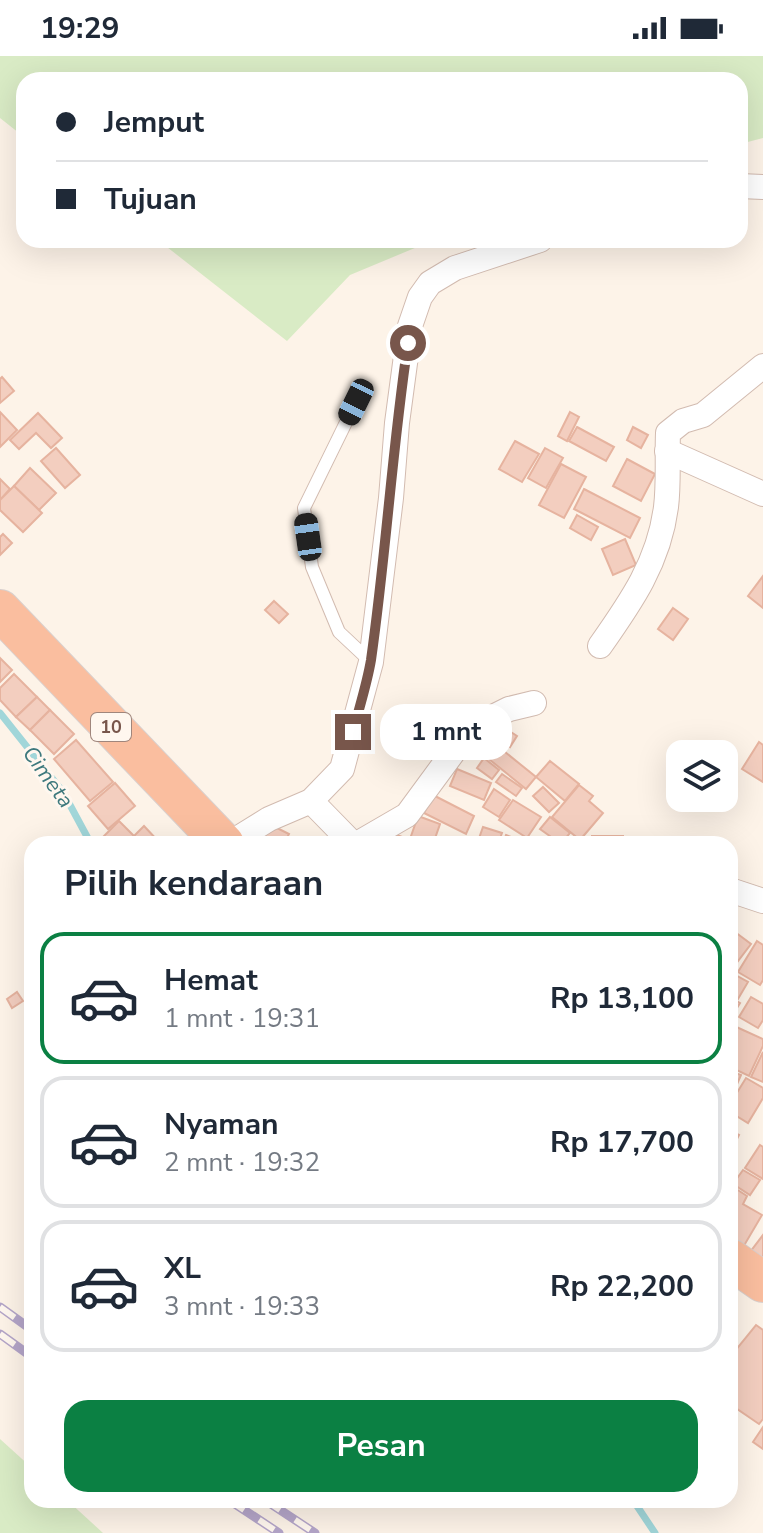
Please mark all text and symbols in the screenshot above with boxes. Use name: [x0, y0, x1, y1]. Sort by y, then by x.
text: 19:29: [40, 8, 119, 49]
text: Jemput: [104, 102, 204, 143]
text: Tujuan: [104, 179, 197, 220]
route start: [390, 325, 426, 361]
car: [335, 375, 377, 429]
car: [293, 512, 323, 562]
callout: 1 mnt: [381, 704, 513, 760]
road number: 10: [91, 713, 131, 741]
route end: [335, 714, 371, 750]
text: 1 mnt: [411, 714, 481, 749]
water label: Cimeta: [15, 740, 81, 814]
map controls: [666, 740, 738, 812]
button: layers: [666, 740, 738, 812]
text: Pilih kendaraan: [64, 859, 323, 908]
text: Hemat: [164, 960, 258, 1001]
icon: car: [68, 962, 140, 1034]
text: Rp 13,100: [550, 978, 694, 1019]
text: 1 mnt · 19:31: [164, 1001, 320, 1036]
text: Nyaman: [164, 1104, 279, 1145]
icon: car: [68, 1106, 140, 1178]
text: Rp 17,700: [550, 1122, 694, 1163]
text: 2 mnt · 19:32: [164, 1145, 320, 1180]
text: XL: [164, 1248, 201, 1289]
icon: car: [68, 1250, 140, 1322]
text: Rp 22,200: [550, 1266, 694, 1307]
text: 3 mnt · 19:33: [164, 1289, 320, 1324]
button: Pesan: [64, 1400, 698, 1492]

